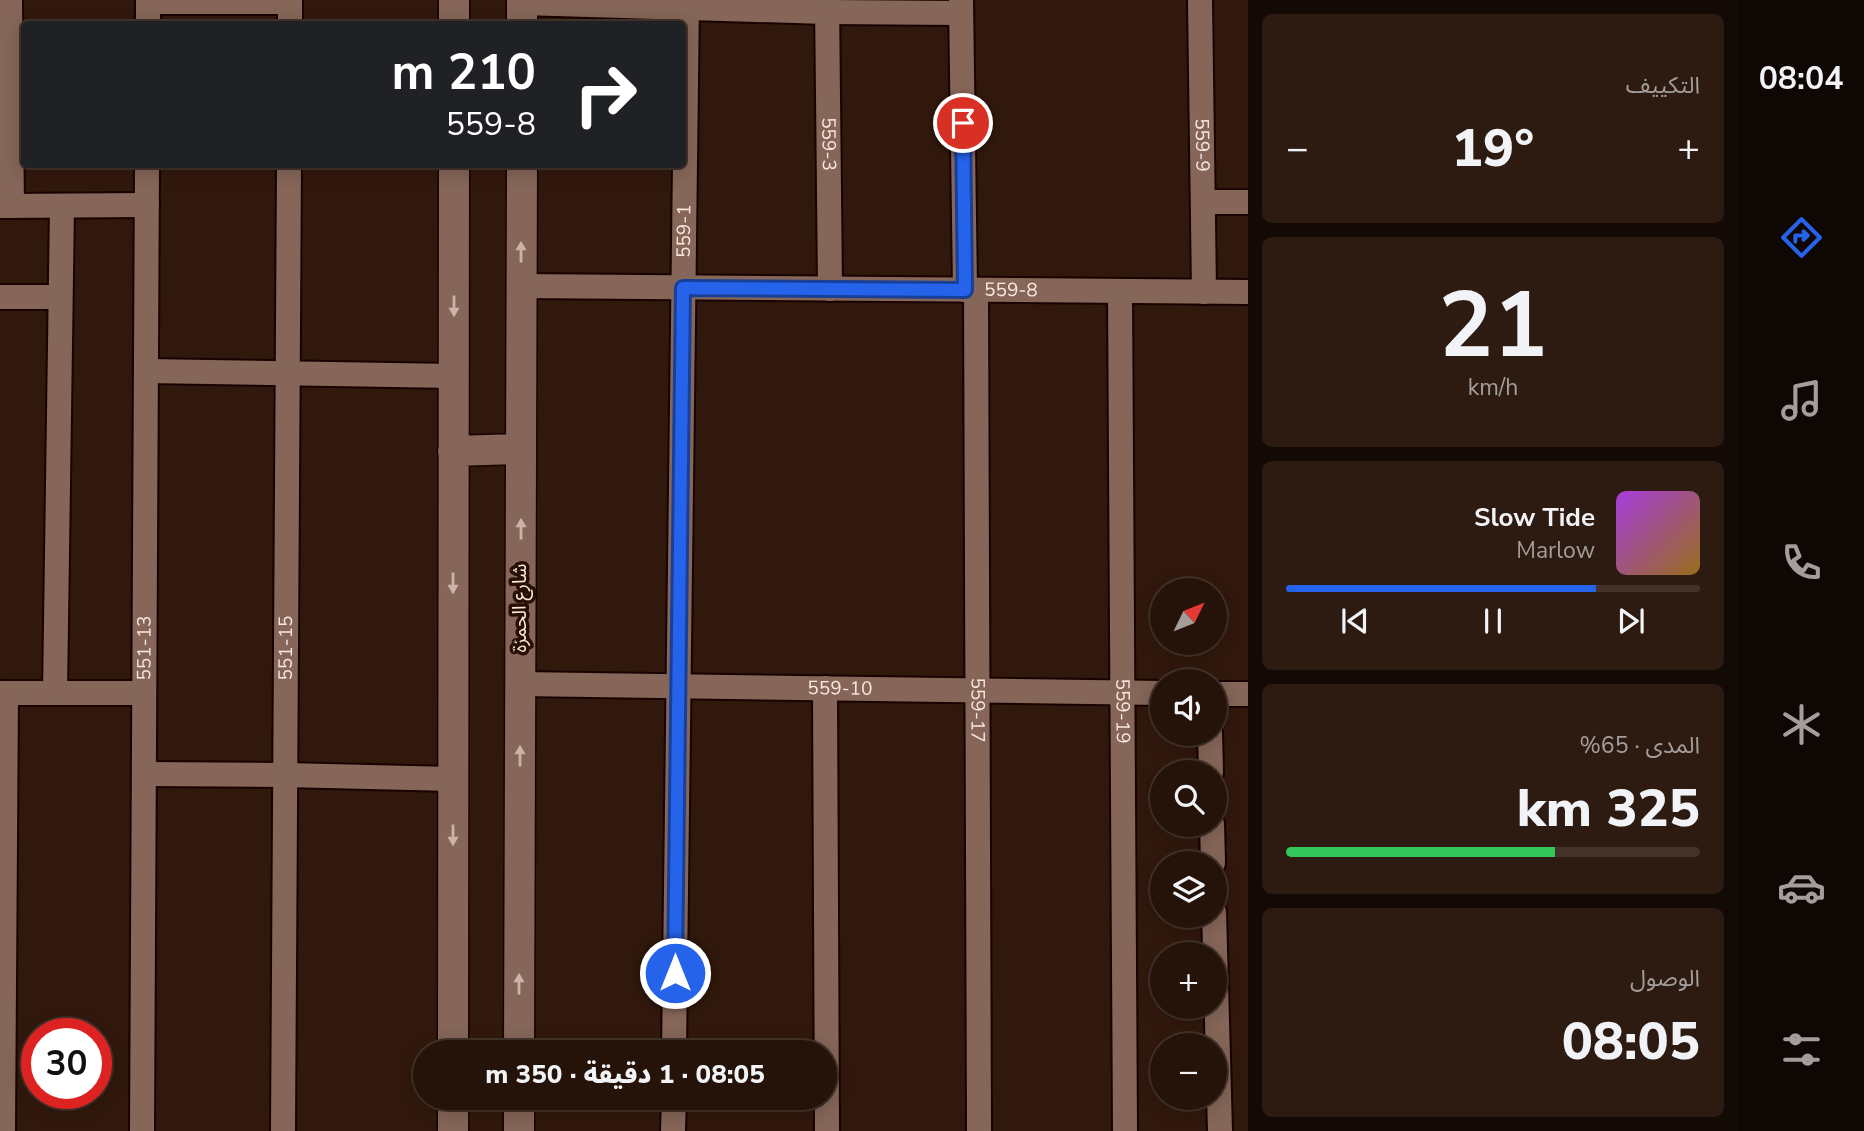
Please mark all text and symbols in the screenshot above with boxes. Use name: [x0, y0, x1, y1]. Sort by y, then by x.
text: 210 m: [392, 39, 536, 106]
icon: right: [560, 49, 651, 140]
text: 08:04: [1759, 57, 1843, 100]
text: التكييف: [1626, 70, 1700, 101]
pin: [933, 93, 993, 153]
text: 559-8: [446, 103, 536, 146]
icon: arrive: [944, 104, 982, 142]
text: 19°: [1452, 113, 1534, 184]
street label: 559-3: [815, 117, 842, 171]
street label: 559-9: [1189, 118, 1215, 172]
text: −: [1286, 123, 1309, 174]
text: +: [1677, 123, 1700, 174]
street label: 559-1: [671, 204, 697, 258]
icon: directions: [1777, 213, 1826, 262]
one-way arrow: [515, 241, 527, 263]
text: 21: [1438, 264, 1548, 388]
street label: 559-8: [984, 277, 1038, 303]
one-way arrow: [448, 295, 460, 317]
text: km/h: [1468, 372, 1518, 403]
icon: music: [1777, 376, 1826, 425]
text: Slow Tide: [1474, 500, 1595, 535]
one-way arrow: [515, 517, 526, 539]
text: Marlow: [1516, 535, 1595, 566]
icon: phone: [1777, 538, 1826, 587]
street label: شارع الحمزة: [507, 564, 533, 652]
one-way arrow: [447, 572, 459, 594]
north arrow: [1150, 578, 1227, 654]
map controls: [1150, 578, 1227, 1110]
icon: previous: [1336, 602, 1374, 640]
icon: pause: [1474, 602, 1512, 640]
icon: next: [1612, 602, 1650, 640]
street label: 551-13: [131, 615, 158, 681]
street label: 551-15: [273, 615, 299, 681]
button: sound: [1150, 669, 1227, 746]
street label: 559-10: [807, 675, 873, 702]
street label: 559-17: [964, 677, 991, 743]
street label: 559-19: [1109, 678, 1136, 744]
icon: climate: [1777, 700, 1826, 749]
text: المدى · 65%: [1579, 730, 1700, 761]
one-way arrow: [514, 745, 526, 767]
button: search: [1150, 760, 1227, 837]
text: 325 km: [1517, 773, 1700, 844]
one-way arrow: [447, 824, 459, 846]
button: layers: [1150, 851, 1227, 928]
icon: car: [1777, 863, 1826, 912]
position arrow: [638, 936, 712, 1010]
button: +: [1150, 942, 1227, 1019]
text: الوصول: [1630, 963, 1700, 994]
one-way arrow: [513, 972, 525, 994]
text: 08:05: [1562, 1006, 1700, 1077]
speed limit sign: 30: [21, 1018, 112, 1109]
icon: filters: [1777, 1025, 1826, 1074]
button: −: [1150, 1033, 1227, 1110]
text: 08:05 · 1 دقيقة · 350 m: [485, 1057, 765, 1092]

